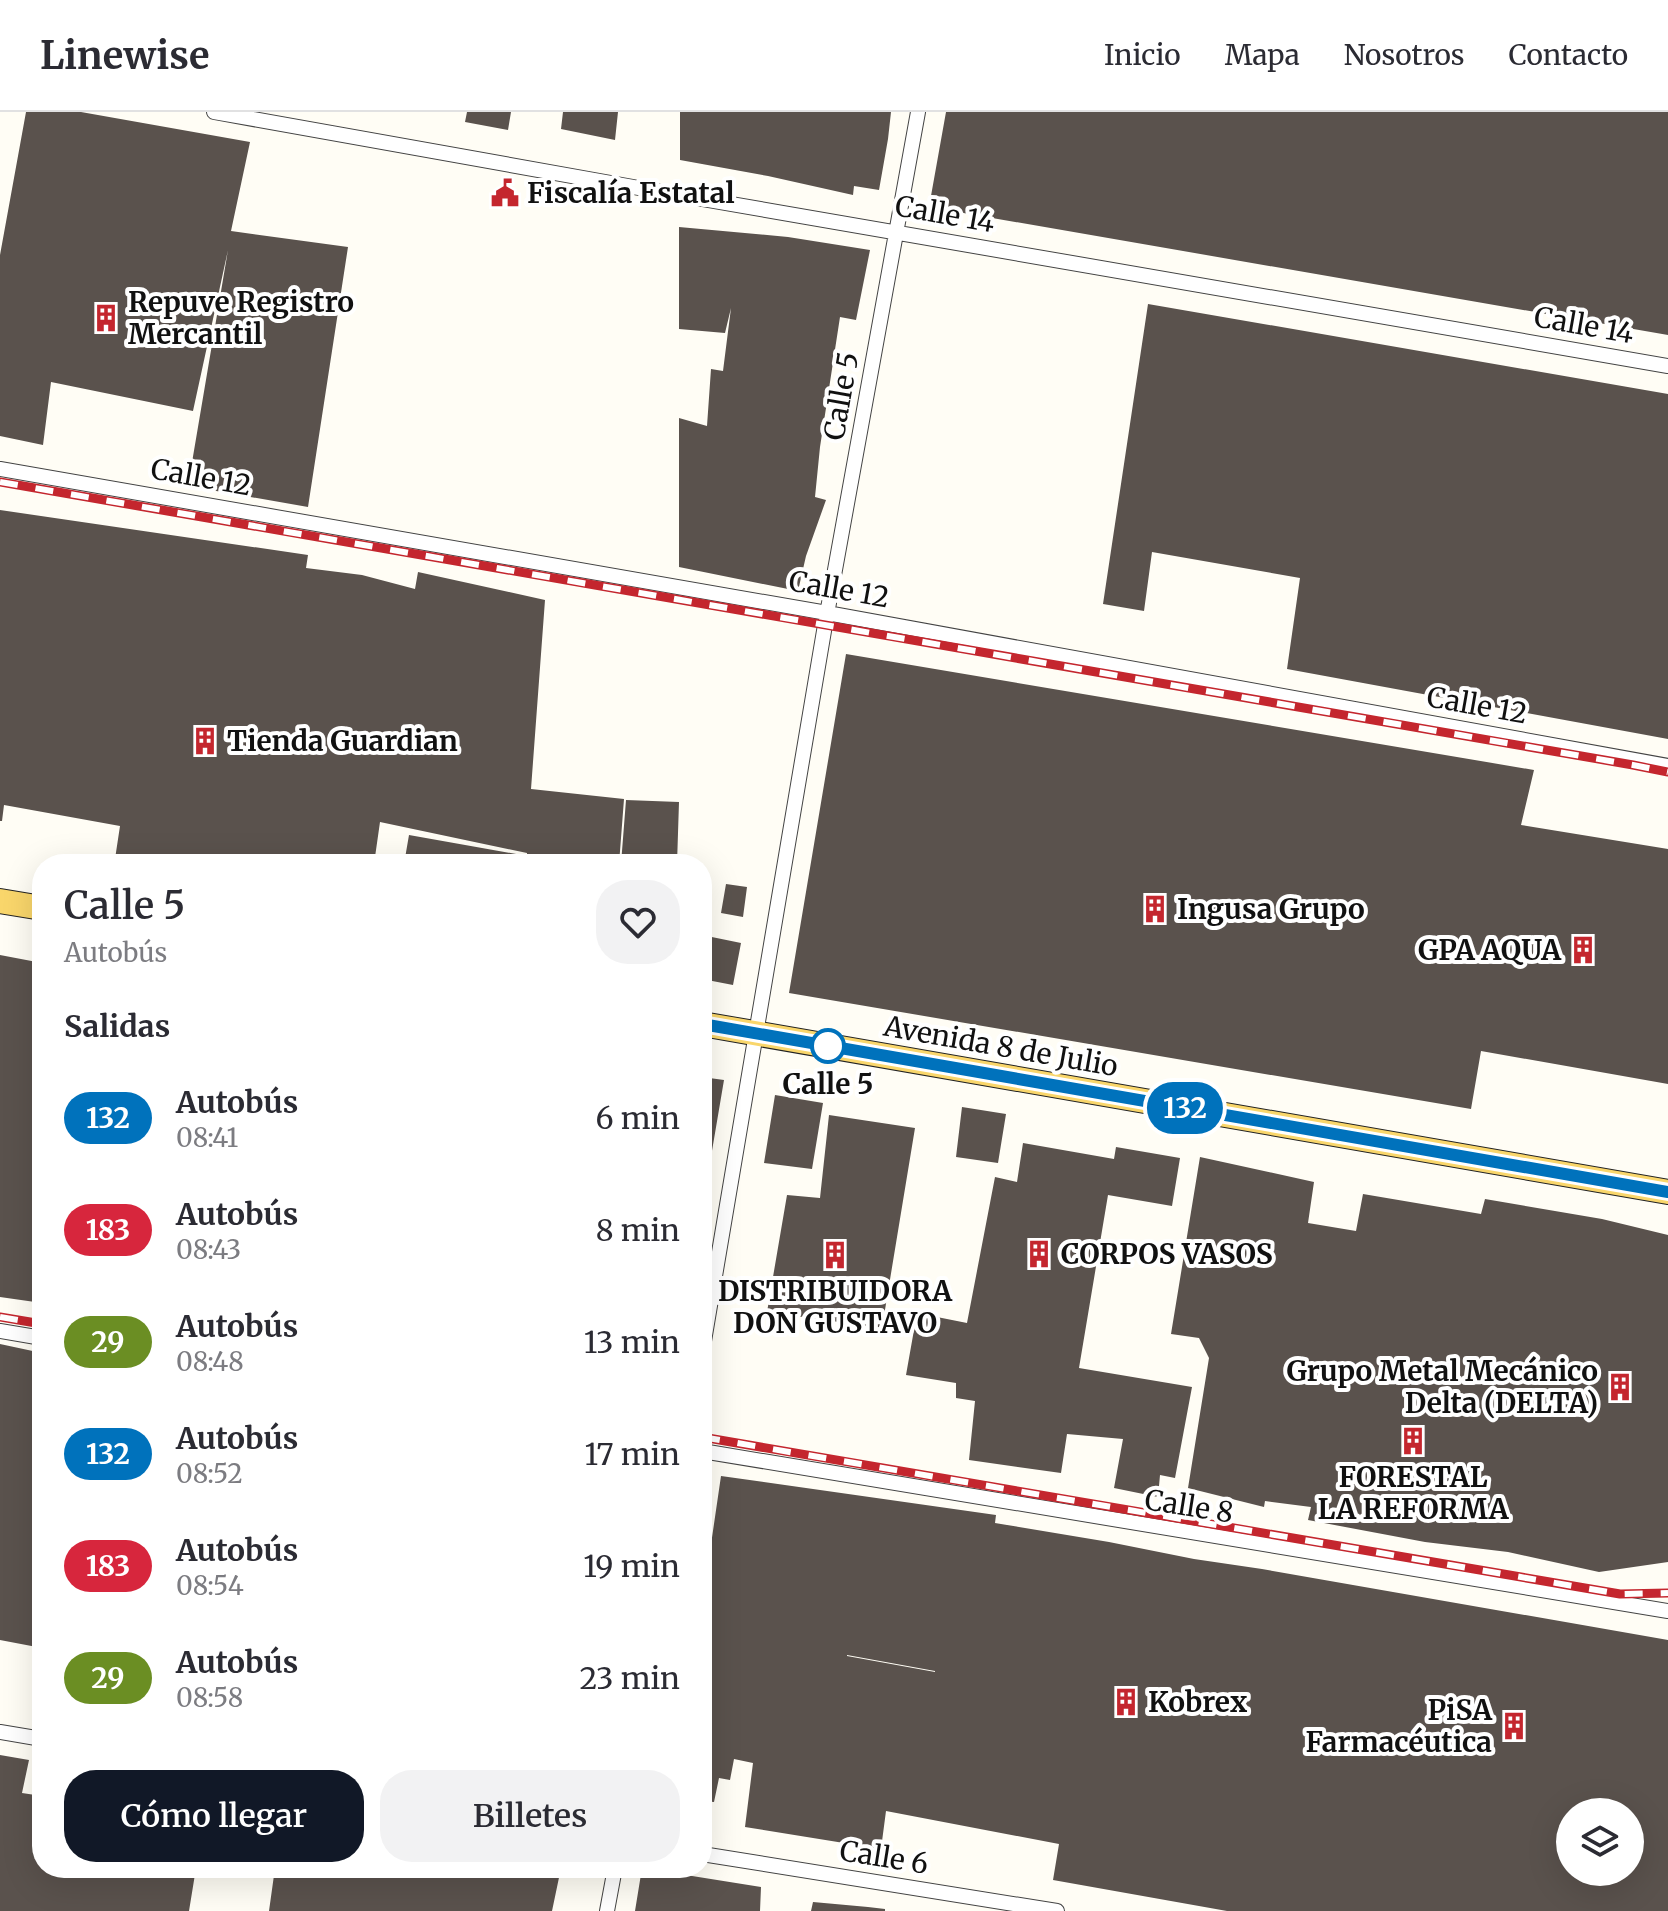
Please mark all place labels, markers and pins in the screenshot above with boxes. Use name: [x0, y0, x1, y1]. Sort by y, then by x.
place label: Fiscalía Estatal: [527, 175, 735, 211]
public building icon: Fiscalía Estatal: [490, 178, 520, 208]
place label: Repuve Registro Mercantil: [128, 284, 354, 352]
building icon: Repuve Registro Mercantil: [91, 303, 121, 333]
place label: Tienda Guardian: [227, 723, 458, 759]
building icon: Tienda Guardian: [190, 726, 220, 756]
place label: Ingusa Grupo: [1177, 891, 1365, 927]
building icon: Ingusa Grupo: [1140, 894, 1170, 924]
place label: GPA AQUA: [1418, 932, 1562, 968]
building icon: GPA AQUA: [1568, 935, 1598, 965]
marker: Calle 5: [811, 1029, 845, 1063]
place label: Calle 5: [783, 1066, 873, 1102]
place label: CORPOS VASOS: [1061, 1236, 1273, 1272]
building icon: CORPOS VASOS: [1024, 1239, 1054, 1269]
building icon: DISTRIBUIDORA DON GUSTAVO: [820, 1240, 850, 1270]
place label: DISTRIBUIDORA DON GUSTAVO: [718, 1273, 953, 1341]
place label: Grupo Metal Mecánico Delta (DELTA): [1287, 1353, 1598, 1421]
building icon: Grupo Metal Mecánico Delta (DELTA): [1605, 1372, 1635, 1402]
building icon: FORESTAL LA REFORMA: [1398, 1426, 1428, 1456]
place label: FORESTAL LA REFORMA: [1318, 1459, 1510, 1527]
place label: Kobrex: [1148, 1684, 1248, 1720]
building icon: Kobrex: [1111, 1687, 1141, 1717]
place label: PiSA Farmacéutica: [1306, 1692, 1493, 1760]
building icon: PiSA Farmacéutica: [1499, 1711, 1529, 1741]

